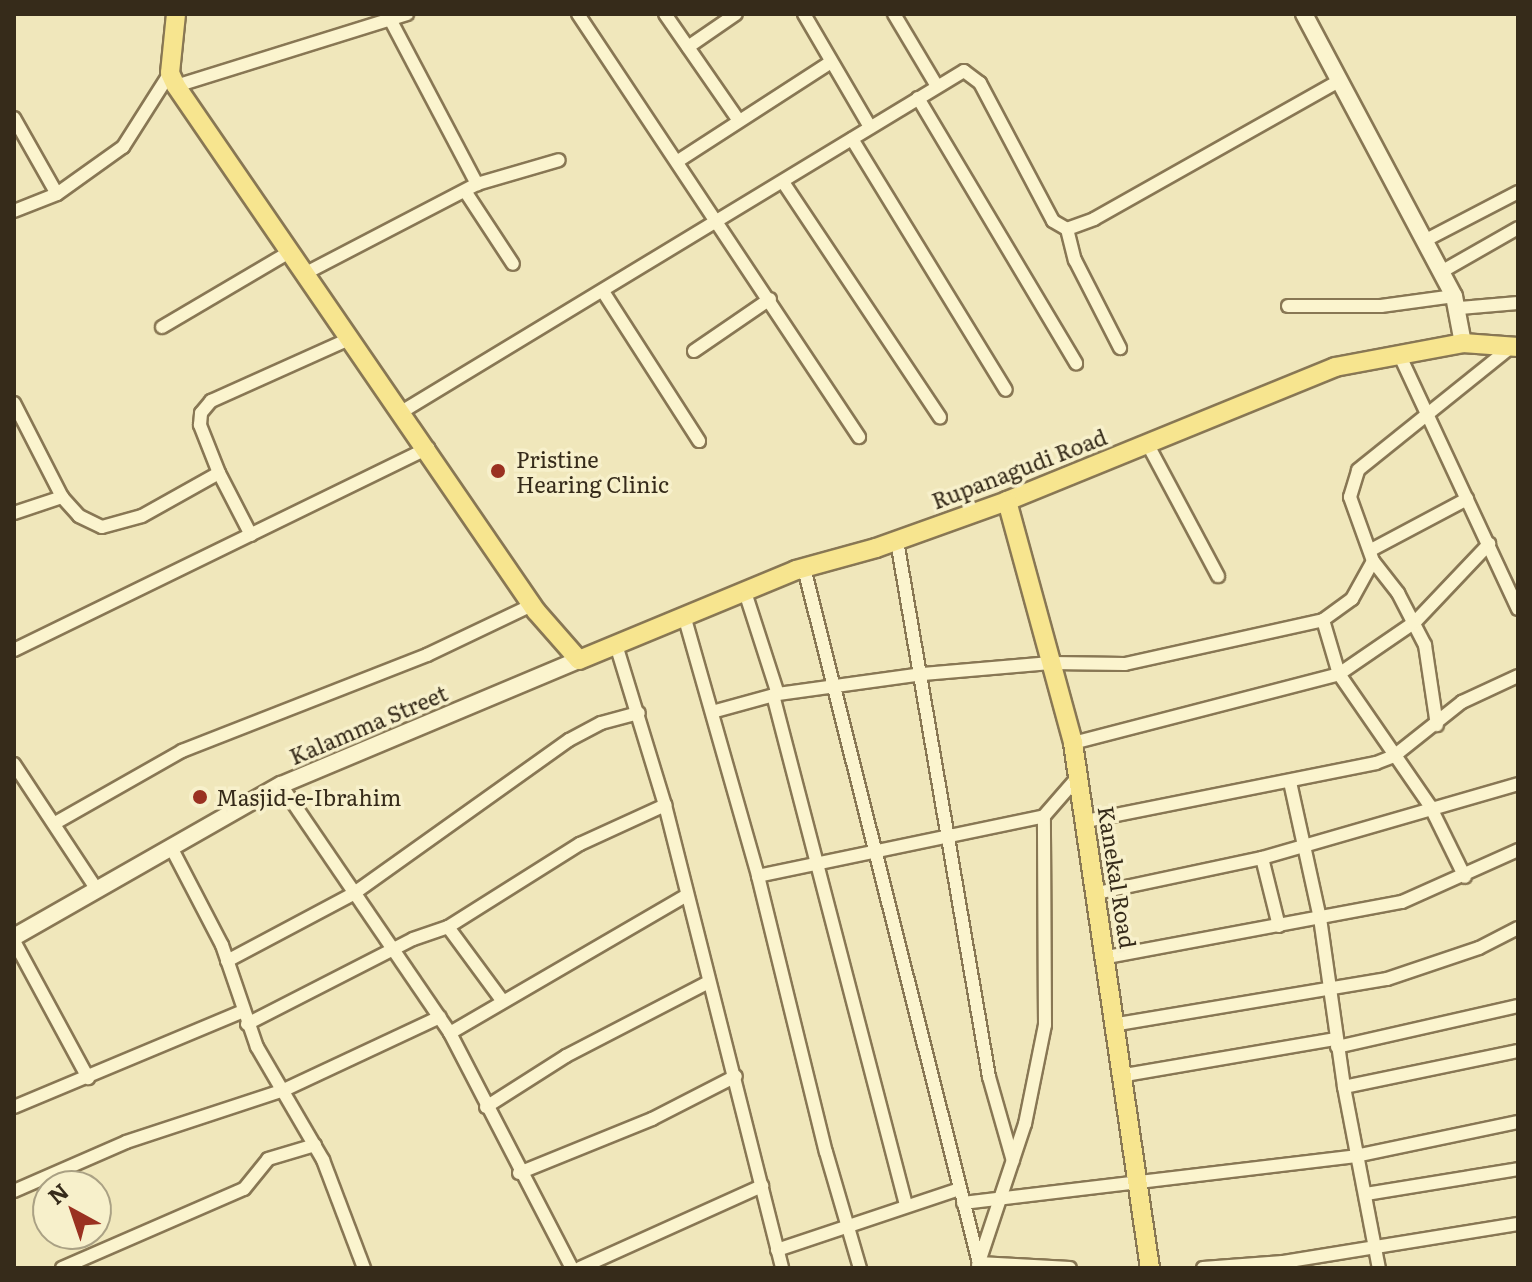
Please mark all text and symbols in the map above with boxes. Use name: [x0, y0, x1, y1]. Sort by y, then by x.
street label: Rupanagudi Road: [928, 422, 1110, 514]
place label: Pristine Hearing Clinic: [516, 445, 669, 496]
marker: Pristine Hearing Clinic: [487, 460, 509, 482]
street label: Kalamma Street: [285, 679, 451, 769]
place label: Masjid-e-Ibrahim: [216, 784, 401, 810]
marker: Masjid-e-Ibrahim: [191, 788, 209, 806]
street label: Kanekal Road: [1094, 804, 1142, 950]
north arrow: [32, 1170, 112, 1250]
text: N: [40, 1174, 75, 1211]

